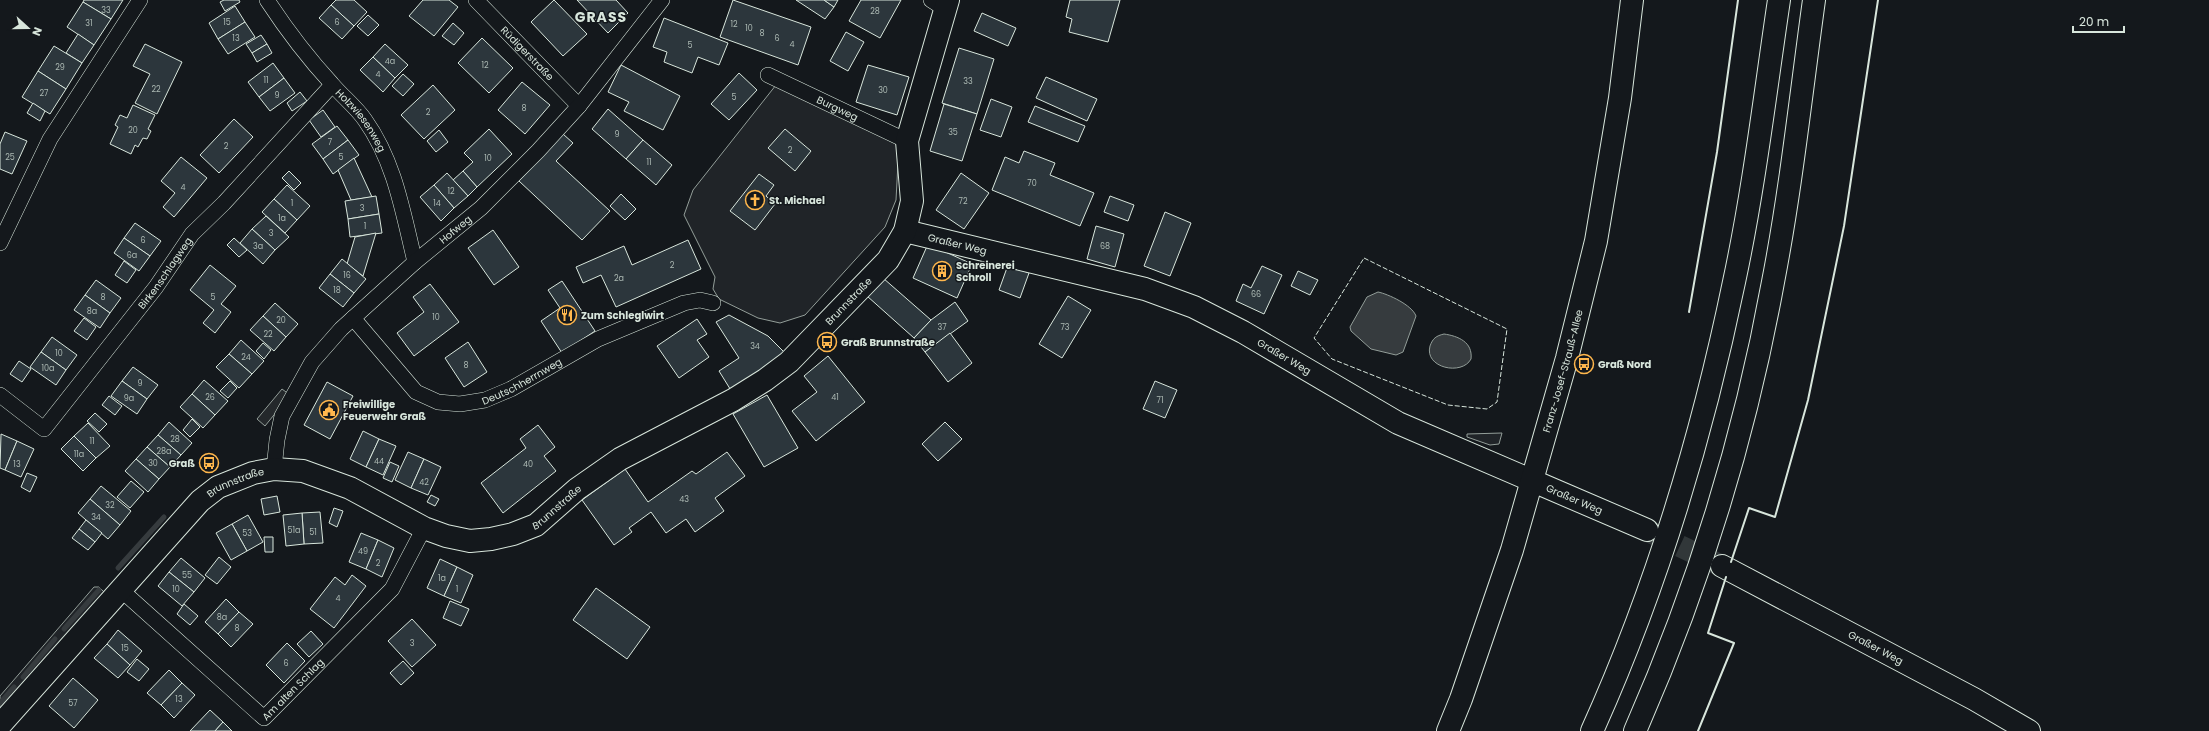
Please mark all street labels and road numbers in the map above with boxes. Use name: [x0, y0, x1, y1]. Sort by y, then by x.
street label: Rüdigerstraße: [498, 22, 558, 84]
street label: Holzwiesenweg: [332, 85, 390, 154]
street label: Burgweg: [814, 92, 861, 124]
street label: Hofweg: [436, 211, 474, 247]
street label: Graßer Weg: [926, 229, 989, 258]
street label: Birkenschlagweg: [134, 234, 195, 312]
street label: Brunnstraße: [822, 274, 875, 328]
street label: Franz-Josef-Strauß-Allee: [1539, 308, 1586, 434]
street label: Graßer Weg: [1254, 334, 1314, 378]
street label: Deutschherrnweg: [479, 354, 564, 408]
street label: Brunnstraße: [203, 464, 265, 501]
street label: Graßer Weg: [1544, 480, 1605, 518]
street label: Brunnstraße: [530, 481, 584, 533]
street label: Graßer Weg: [1846, 626, 1906, 668]
street label: Am alten Schlag: [258, 655, 327, 724]

